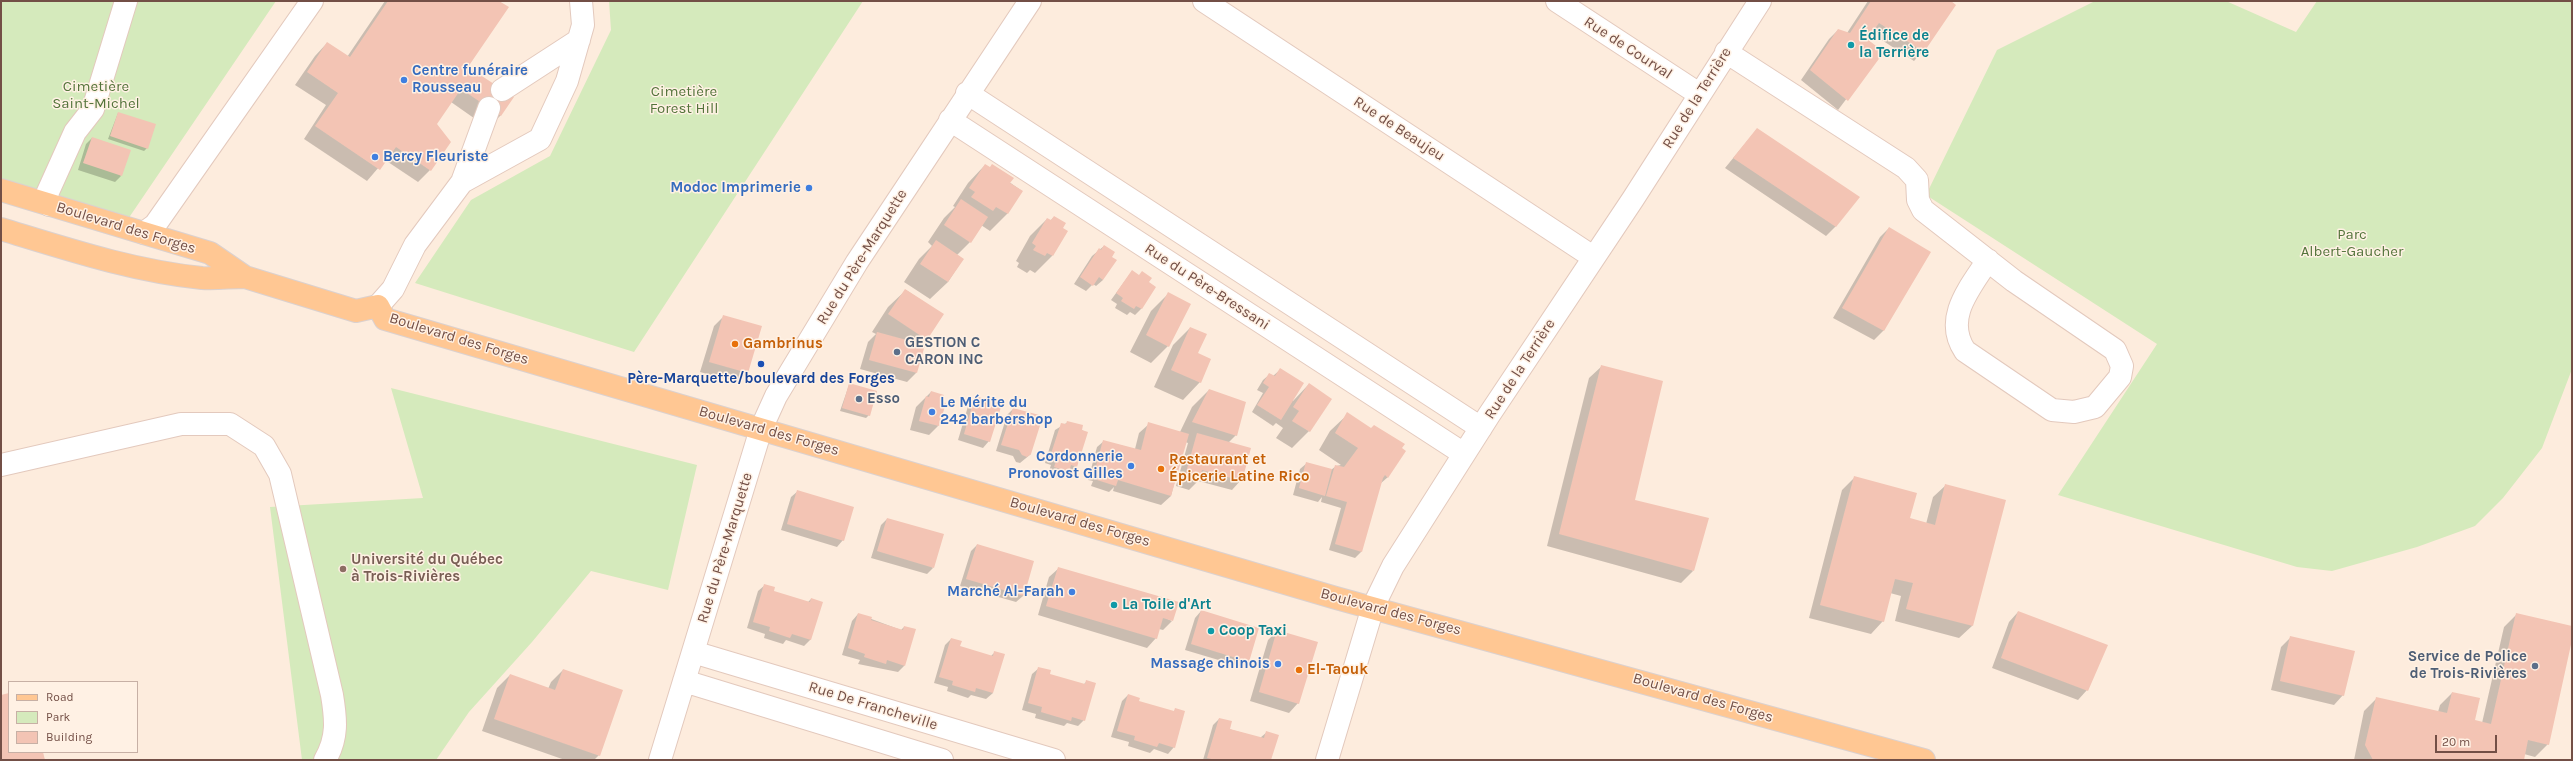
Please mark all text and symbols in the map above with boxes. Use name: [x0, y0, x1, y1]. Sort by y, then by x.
street label: Rue de Courval: [1581, 13, 1675, 83]
place label: Édifice de la Terrière: [1859, 27, 1929, 62]
marker: Édifice de la Terrière: [1846, 40, 1856, 50]
street label: Rue de la Terrière: [1659, 44, 1735, 152]
place label: Centre funéraire Rousseau: [412, 62, 528, 97]
marker: Centre funéraire Rousseau: [399, 75, 409, 85]
park label: Cimetière Saint-Michel: [52, 78, 140, 113]
park label: Cimetière Forest Hill: [650, 83, 718, 118]
street label: Rue de Beaujeu: [1350, 93, 1448, 165]
place label: Bercy Fleuriste: [383, 148, 489, 166]
marker: Bercy Fleuriste: [370, 152, 380, 162]
place label: Modoc Imprimerie: [670, 179, 801, 197]
marker: Modoc Imprimerie: [804, 183, 814, 193]
street label: Rue du Père-Marquette: [813, 186, 911, 328]
street label: Boulevard des Forges: [54, 198, 198, 258]
park label: Parc Albert-Gaucher: [2301, 226, 2403, 261]
street label: Rue du Père-Bressani: [1141, 240, 1273, 334]
street label: Boulevard des Forges: [387, 309, 531, 369]
street label: Rue de la Terrière: [1481, 315, 1559, 423]
place label: GESTION C CARON INC: [905, 334, 983, 369]
place label: Gambrinus: [743, 335, 823, 353]
marker: Gambrinus: [730, 339, 740, 349]
marker: GESTION C CARON INC: [892, 347, 902, 357]
marker: Père-Marquette/boulevard des Forges: [756, 359, 766, 369]
place label: Père-Marquette/boulevard des Forges: [627, 370, 895, 388]
place label: Esso: [867, 390, 900, 408]
marker: Esso: [854, 394, 864, 404]
place label: Le Mérite du 242 barbershop: [940, 394, 1053, 429]
street label: Boulevard des Forges: [697, 402, 841, 460]
marker: Le Mérite du 242 barbershop: [927, 407, 937, 417]
place label: Cordonnerie Pronovost Gilles: [1008, 448, 1123, 483]
place label: Restaurant et Épicerie Latine Rico: [1169, 451, 1309, 486]
marker: Cordonnerie Pronovost Gilles: [1126, 461, 1136, 471]
marker: Restaurant et Épicerie Latine Rico: [1156, 464, 1166, 474]
street label: Rue du Père-Marquette: [694, 471, 756, 625]
street label: Boulevard des Forges: [1008, 493, 1152, 551]
place label: Université du Québec à Trois-Rivières: [351, 551, 503, 586]
marker: Université du Québec à Trois-Rivières: [338, 564, 348, 574]
place label: Marché Al-Farah: [947, 583, 1064, 601]
street label: Boulevard des Forges: [1319, 585, 1463, 639]
marker: Marché Al-Farah: [1067, 587, 1077, 597]
place label: La Toile d'Art: [1122, 596, 1211, 614]
marker: La Toile d'Art: [1109, 600, 1119, 610]
place label: Coop Taxi: [1219, 622, 1287, 640]
marker: Coop Taxi: [1206, 626, 1216, 636]
place label: Service de Police de Trois-Rivières: [2408, 648, 2527, 683]
place label: Massage chinois: [1150, 655, 1270, 673]
marker: Massage chinois: [1273, 659, 1283, 669]
place label: El-Taouk: [1307, 661, 1368, 679]
marker: Service de Police de Trois-Rivières: [2530, 661, 2540, 671]
marker: El-Taouk: [1294, 665, 1304, 675]
street label: Boulevard des Forges: [1631, 669, 1775, 727]
street label: Rue De Francheville: [806, 678, 940, 734]
legend: [8, 681, 138, 753]
text: Road: [46, 690, 74, 704]
text: Park: [46, 710, 70, 724]
scale bar: [2437, 727, 2499, 753]
text: Building: [46, 730, 92, 744]
text: 20 m: [2442, 735, 2470, 749]

